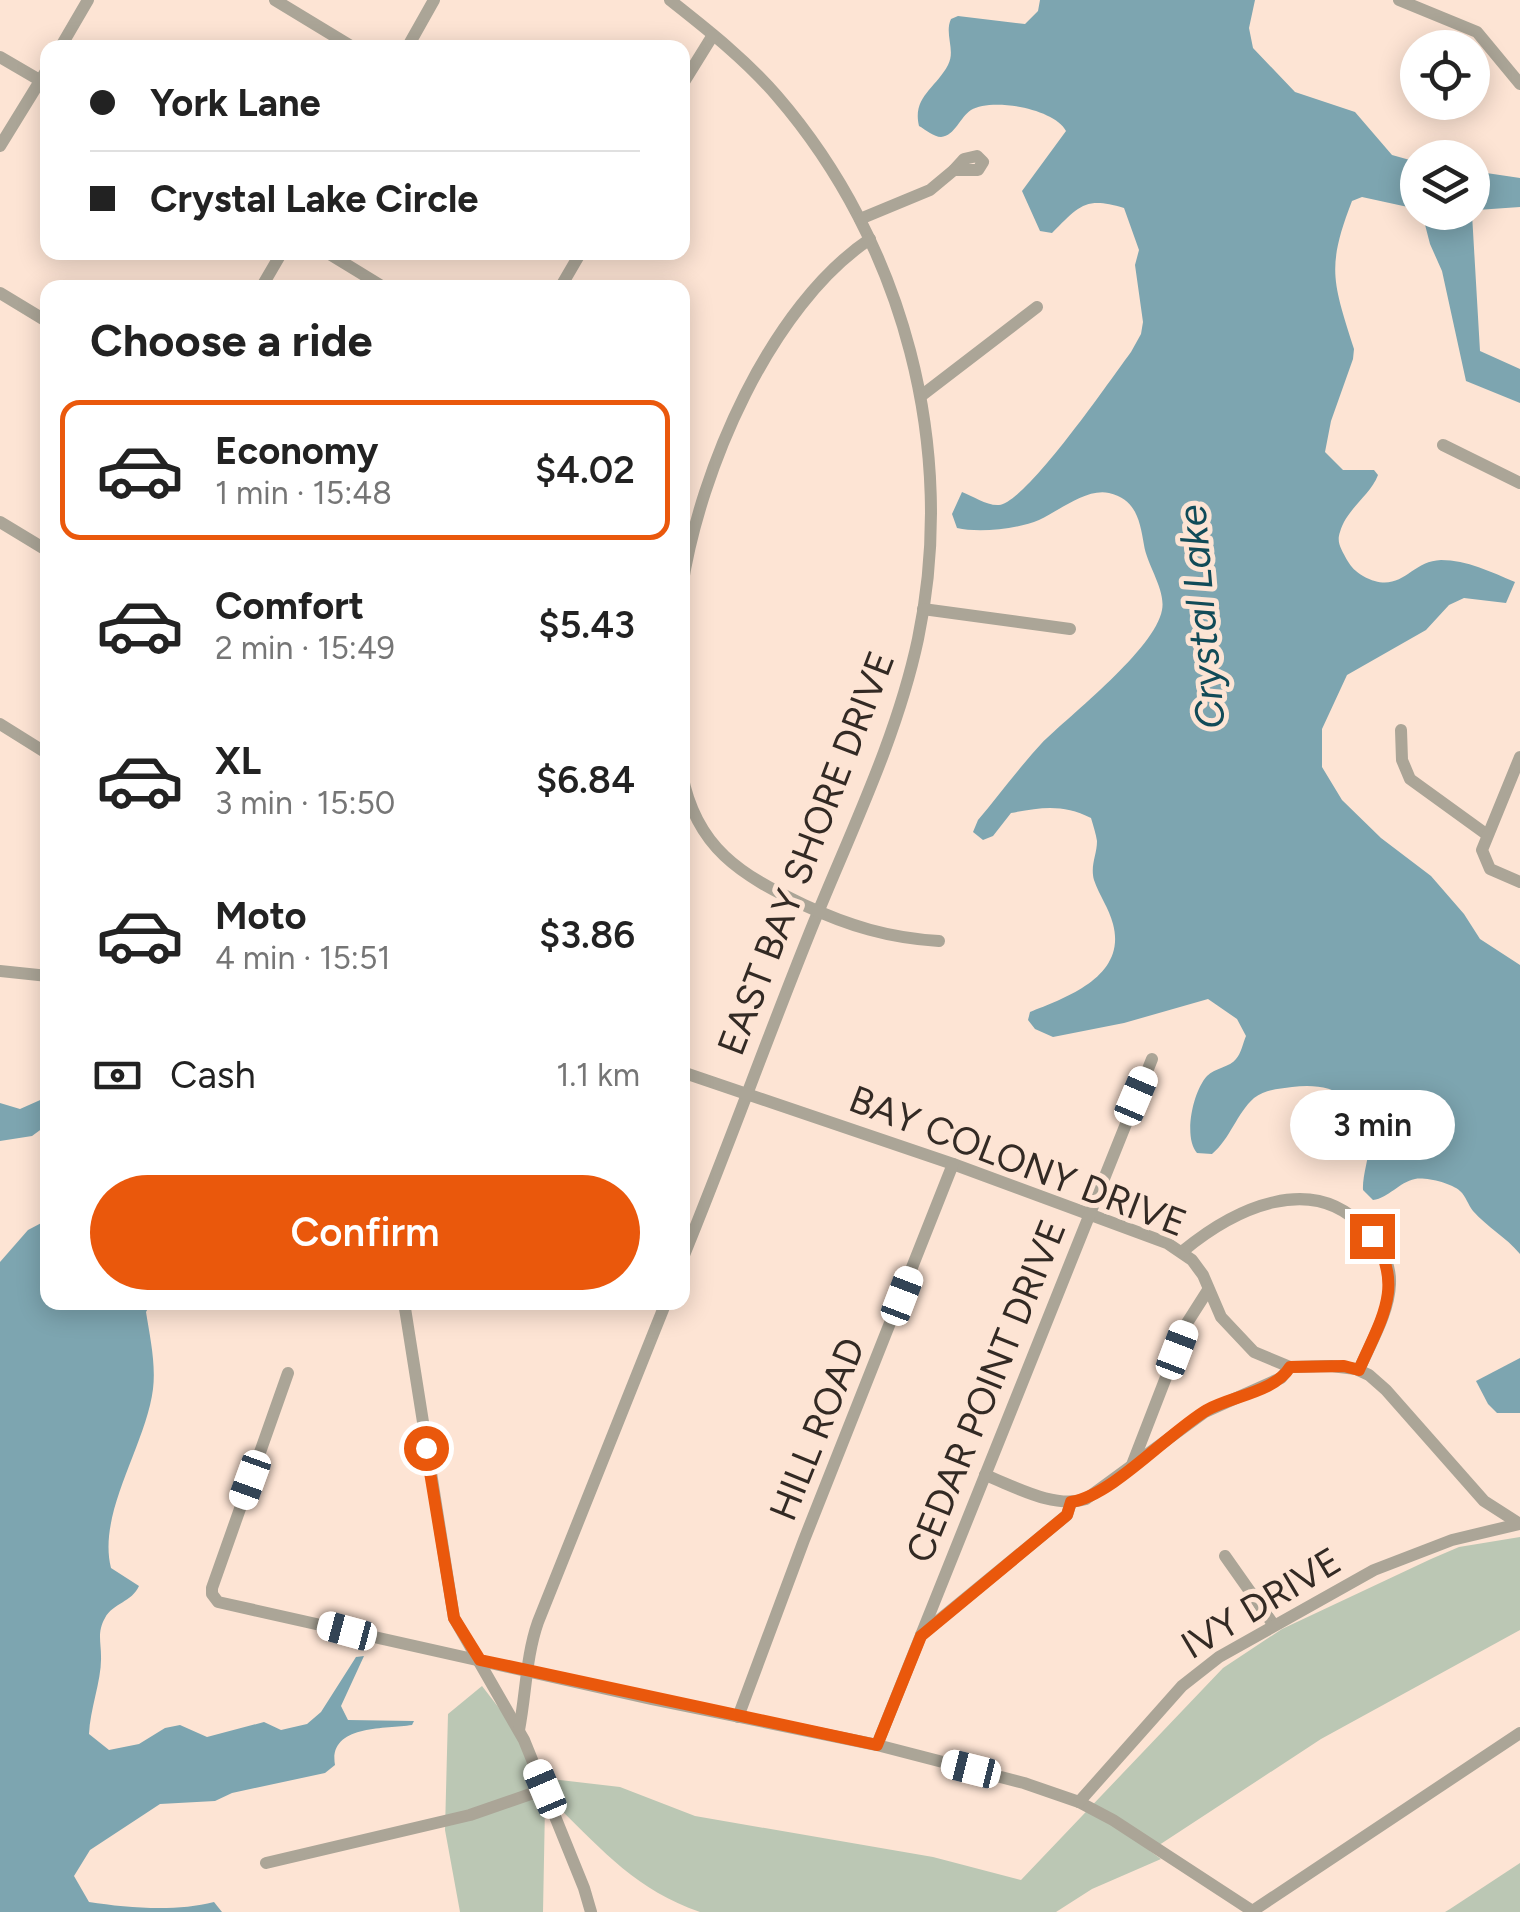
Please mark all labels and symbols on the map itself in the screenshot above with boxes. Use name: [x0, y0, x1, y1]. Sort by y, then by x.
water label: Crystal Lake: [1167, 503, 1235, 731]
street label: EAST BAY SHORE DRIVE: [708, 645, 904, 1061]
car: [1110, 1063, 1162, 1129]
street label: BAY COLONY DRIVE: [843, 1076, 1193, 1246]
callout: 3 min: [1290, 1091, 1454, 1161]
street label: CEDAR POINT DRIVE: [896, 1213, 1076, 1569]
route end: [1350, 1214, 1395, 1259]
car: [877, 1263, 927, 1329]
car: [1152, 1317, 1202, 1383]
street label: HILL ROAD: [760, 1331, 874, 1527]
route start: [404, 1426, 449, 1471]
car: [226, 1447, 274, 1513]
street label: IVY DRIVE: [1173, 1537, 1349, 1669]
car: [314, 1609, 380, 1653]
car: [938, 1747, 1004, 1791]
car: [519, 1756, 571, 1822]

